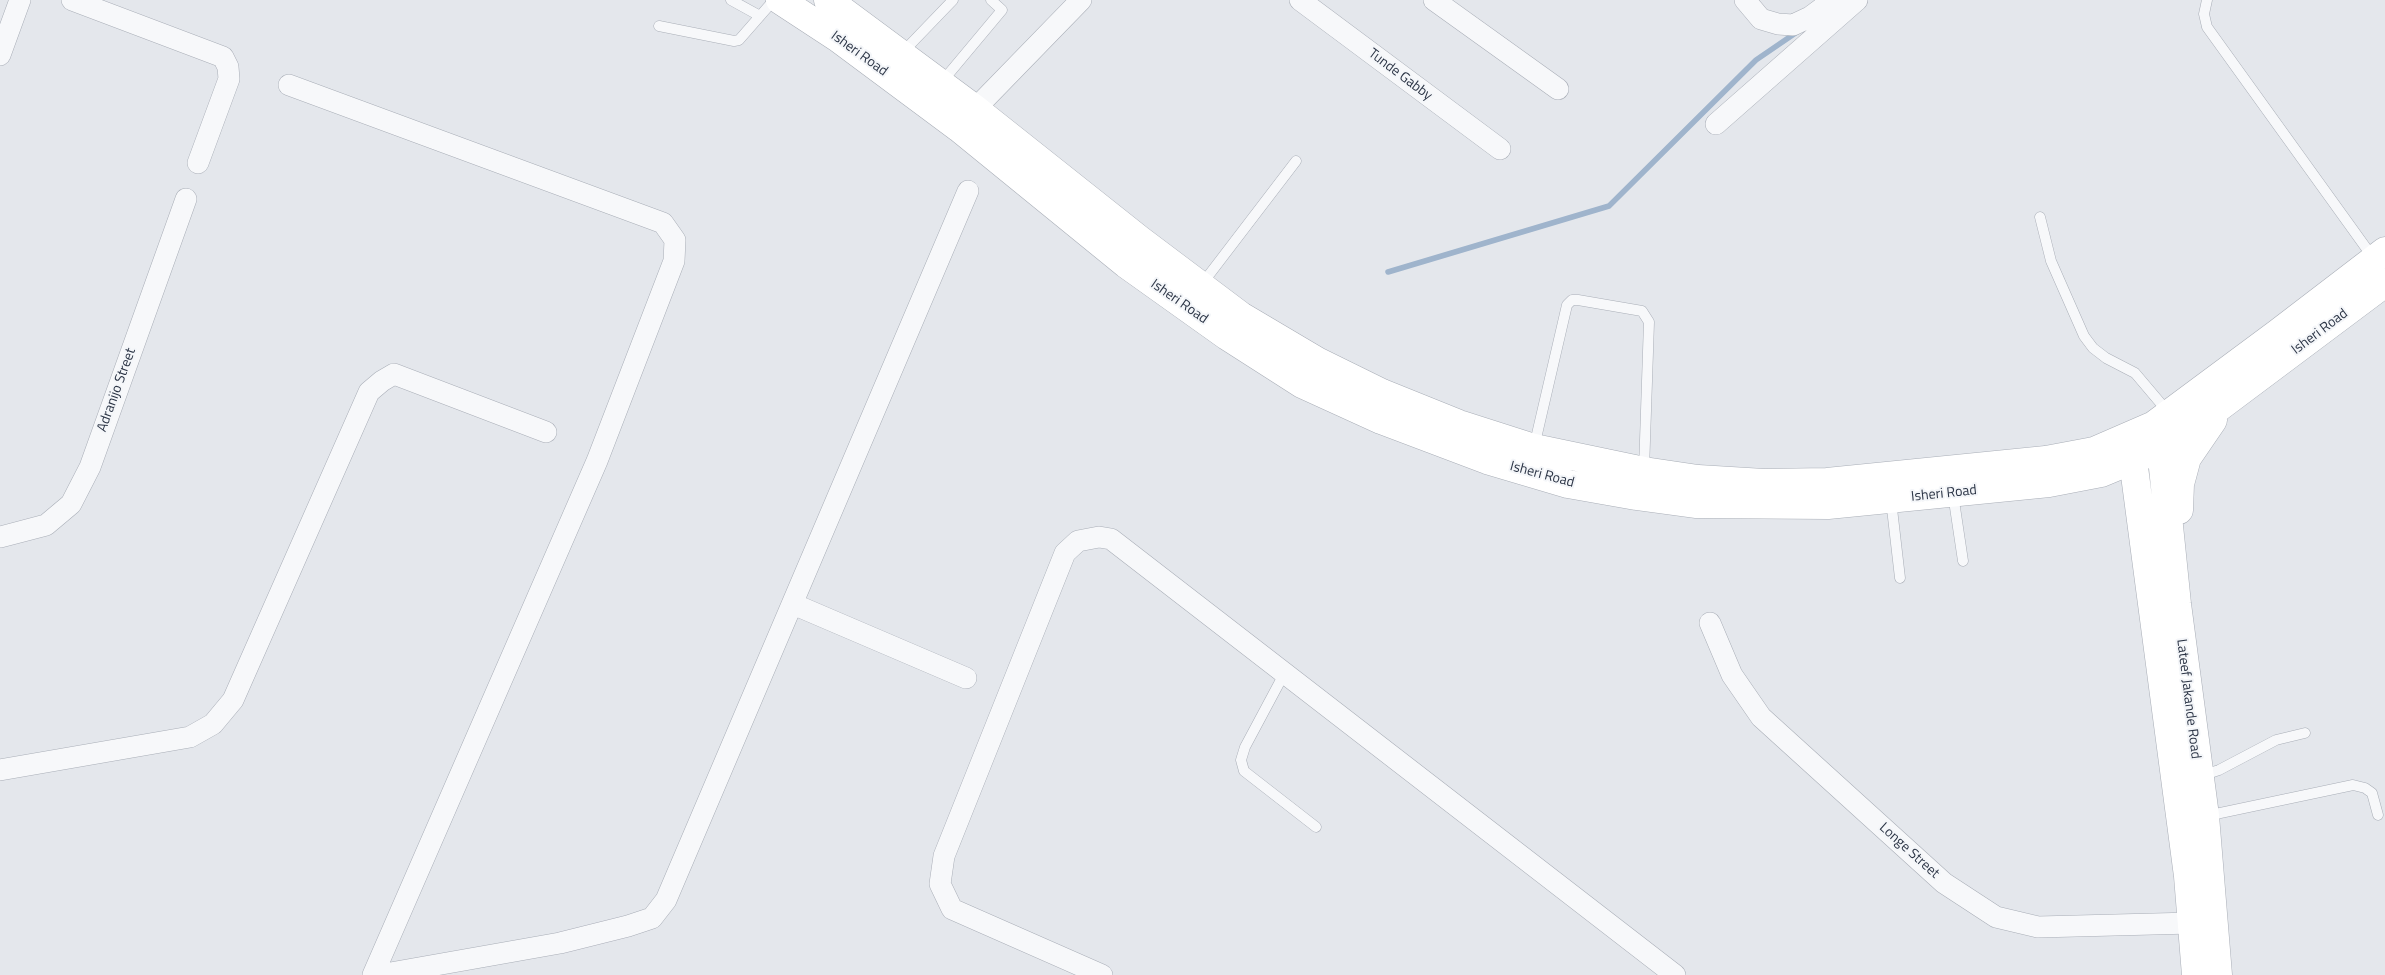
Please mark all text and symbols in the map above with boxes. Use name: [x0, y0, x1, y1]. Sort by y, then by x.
street label: Isheri Road: [827, 28, 891, 80]
street label: Tunde Gabby: [1365, 46, 1435, 104]
street label: Isheri Road: [1147, 276, 1211, 328]
street label: Isheri Road: [2289, 305, 2351, 359]
street label: Adranijo Street: [94, 346, 140, 434]
street label: Isheri Road: [1508, 458, 1576, 492]
street label: Isheri Road: [1910, 482, 1978, 506]
street label: Lateef Jakande Road: [2172, 638, 2204, 760]
street label: Longe Street: [1876, 820, 1942, 882]

